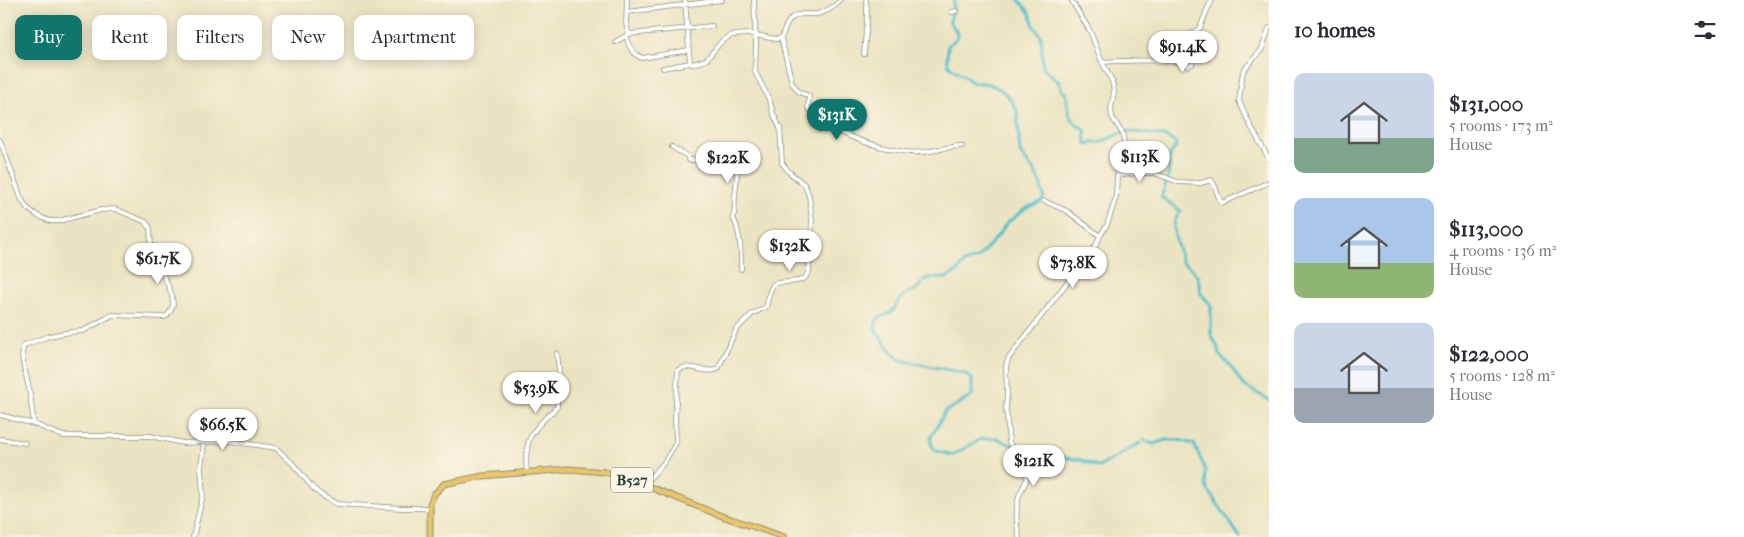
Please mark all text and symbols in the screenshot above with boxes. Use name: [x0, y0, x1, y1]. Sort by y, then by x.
chip: Buy: [15, 15, 82, 60]
chip: Rent: [92, 15, 167, 60]
chip: Filters: [177, 15, 262, 60]
chip: New: [272, 15, 344, 60]
chip: Apartment: [354, 15, 474, 60]
icon: filters: [1691, 16, 1719, 44]
text: 10 homes: [1294, 18, 1375, 42]
pin: $91.4K: [1142, 30, 1224, 73]
text: $91.4K: [1159, 37, 1207, 56]
text: $131,000: [1449, 92, 1523, 116]
icon: home: [1334, 93, 1394, 153]
pin: $131K: [802, 98, 872, 141]
text: $131K: [818, 105, 856, 124]
text: 5 rooms · 173 m²: [1449, 116, 1553, 135]
text: House: [1449, 135, 1492, 154]
pin: $113K: [1105, 140, 1175, 183]
pin: $122K: [693, 142, 763, 184]
text: $113K: [1121, 147, 1159, 166]
text: $122K: [707, 148, 749, 167]
text: $113,000: [1449, 217, 1523, 241]
icon: home: [1334, 218, 1394, 278]
pin: $132K: [755, 230, 825, 272]
text: $132K: [770, 236, 810, 255]
text: 4 rooms · 136 m²: [1449, 241, 1556, 260]
pin: $61.7K: [117, 242, 199, 285]
pin: $73.8K: [1032, 246, 1114, 289]
text: $61.7K: [136, 249, 180, 268]
text: $73.8K: [1050, 253, 1096, 272]
text: House: [1449, 260, 1492, 279]
text: $122,000: [1449, 342, 1529, 366]
icon: home: [1334, 343, 1394, 403]
text: 5 rooms · 128 m²: [1449, 366, 1555, 385]
pin: $53.9K: [495, 372, 577, 414]
text: $53.9K: [513, 378, 559, 397]
text: House: [1449, 385, 1492, 404]
pin: $66.5K: [182, 408, 264, 451]
text: $66.5K: [199, 415, 247, 434]
pin: $121K: [999, 444, 1069, 487]
text: $121K: [1014, 451, 1054, 470]
road number: B527: [611, 468, 653, 492]

